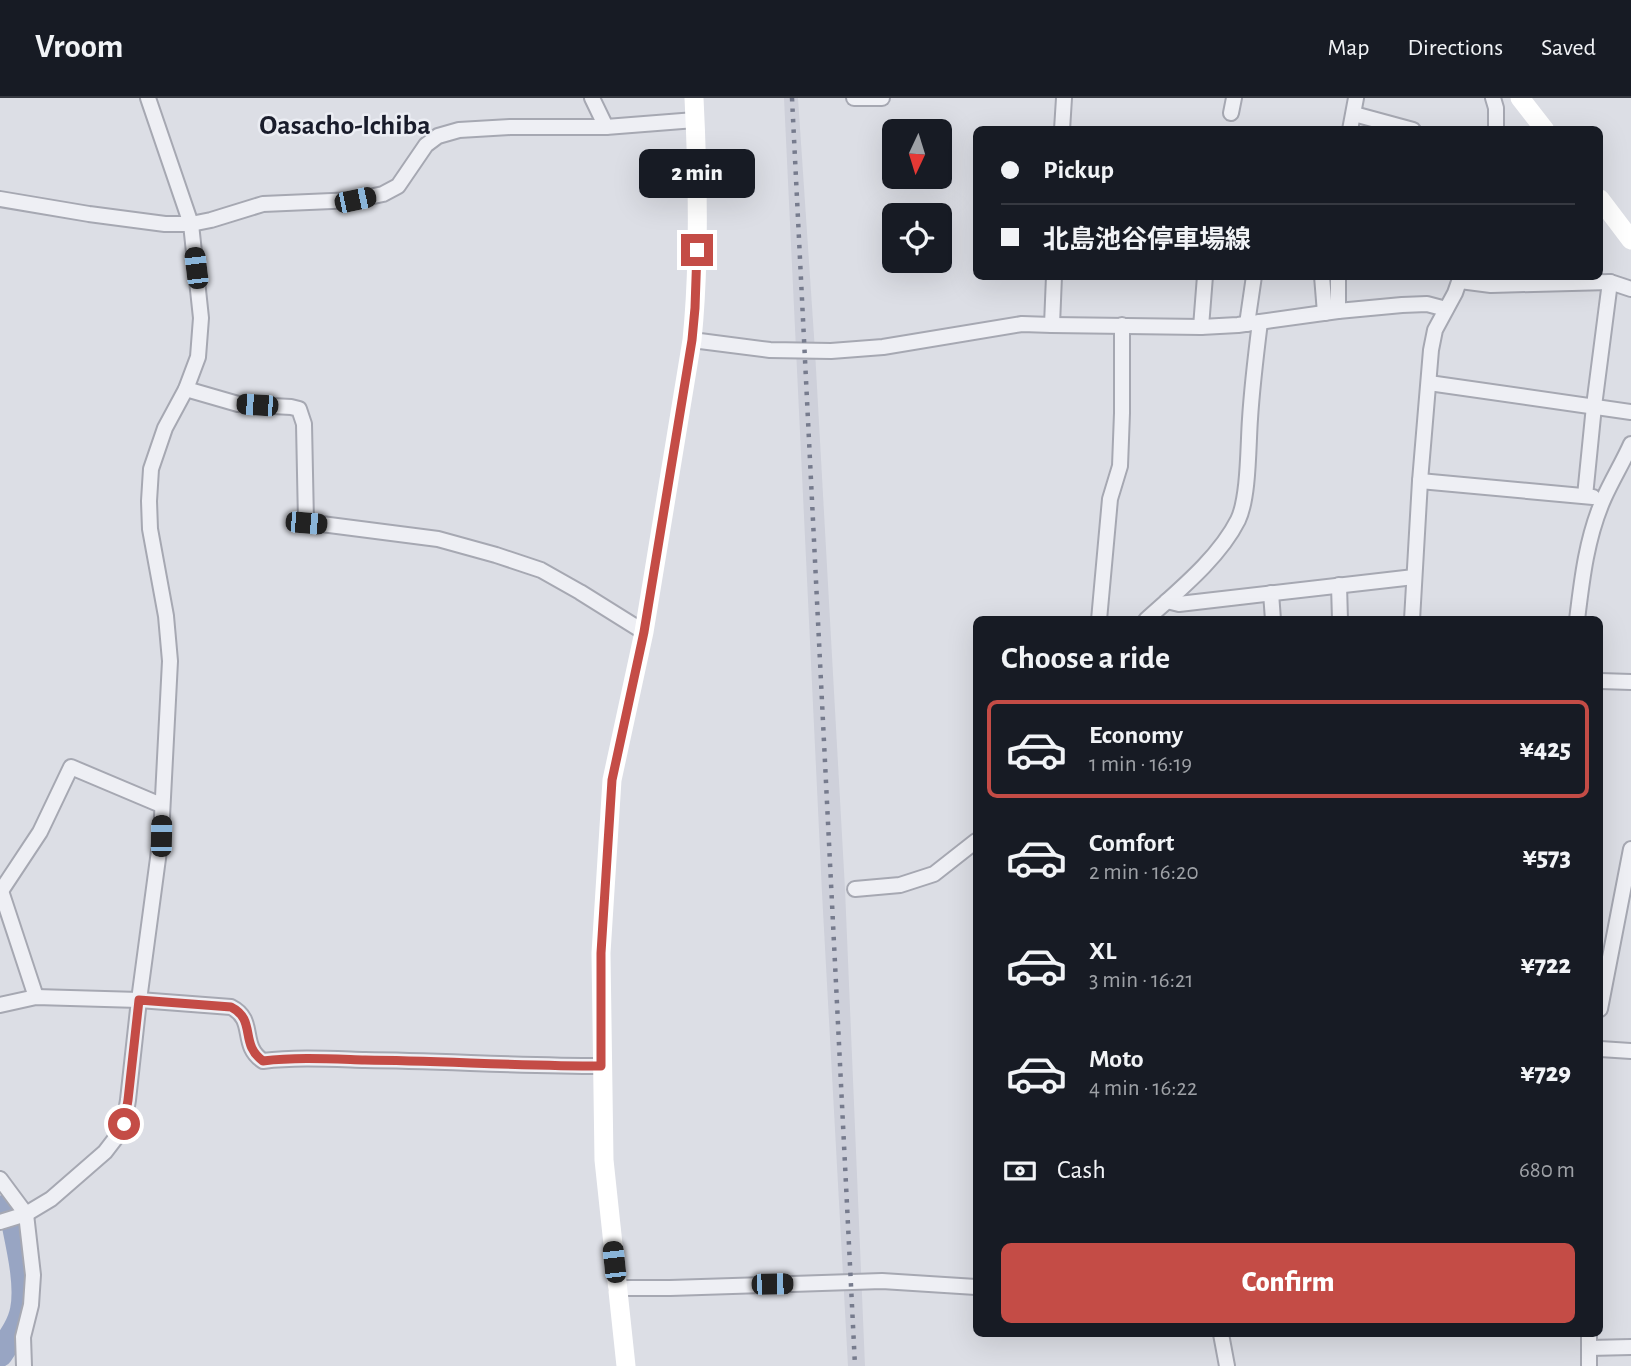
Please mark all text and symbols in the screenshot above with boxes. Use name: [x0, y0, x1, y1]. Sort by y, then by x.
text: Vroom: [35, 31, 123, 64]
text: Map: [1327, 36, 1369, 60]
text: Directions: [1407, 36, 1503, 60]
text: Saved: [1541, 36, 1596, 60]
district label: Oasacho-Ichiba: [259, 112, 431, 140]
north arrow: [882, 119, 952, 189]
map controls: [882, 119, 952, 273]
callout: 2 min: [639, 149, 755, 198]
text: Pickup: [1043, 157, 1114, 183]
text: 2 min: [671, 162, 723, 185]
car: [333, 185, 378, 215]
button: locate: [882, 203, 952, 273]
text: 北島池谷停車場線: [1043, 227, 1251, 253]
route end: [681, 234, 713, 266]
car: [184, 246, 209, 290]
car: [236, 393, 279, 417]
car: [285, 511, 328, 535]
text: Choose a ride: [1001, 642, 1170, 674]
icon: car: [1005, 718, 1068, 781]
text: Economy: [1089, 722, 1183, 748]
text: ¥425: [1520, 736, 1571, 762]
text: 1 min · 16:19: [1089, 753, 1192, 776]
car: [151, 815, 172, 857]
icon: car: [1005, 826, 1068, 889]
text: Comfort: [1089, 830, 1174, 856]
text: ¥573: [1522, 844, 1571, 870]
text: 2 min · 16:20: [1089, 861, 1199, 884]
icon: car: [1005, 934, 1068, 997]
text: XL: [1089, 938, 1116, 964]
text: ¥722: [1520, 952, 1571, 978]
text: 3 min · 16:21: [1089, 969, 1193, 992]
icon: car: [1005, 1042, 1068, 1105]
text: Moto: [1089, 1046, 1144, 1072]
text: ¥729: [1520, 1060, 1571, 1086]
text: 4 min · 16:22: [1089, 1077, 1197, 1100]
route start: [108, 1108, 140, 1140]
icon: cash: [1001, 1152, 1039, 1190]
text: Cash: [1057, 1157, 1106, 1183]
text: 680 m: [1519, 1159, 1575, 1182]
car: [602, 1240, 627, 1284]
button: Confirm: [1001, 1243, 1575, 1323]
car: [751, 1273, 794, 1295]

